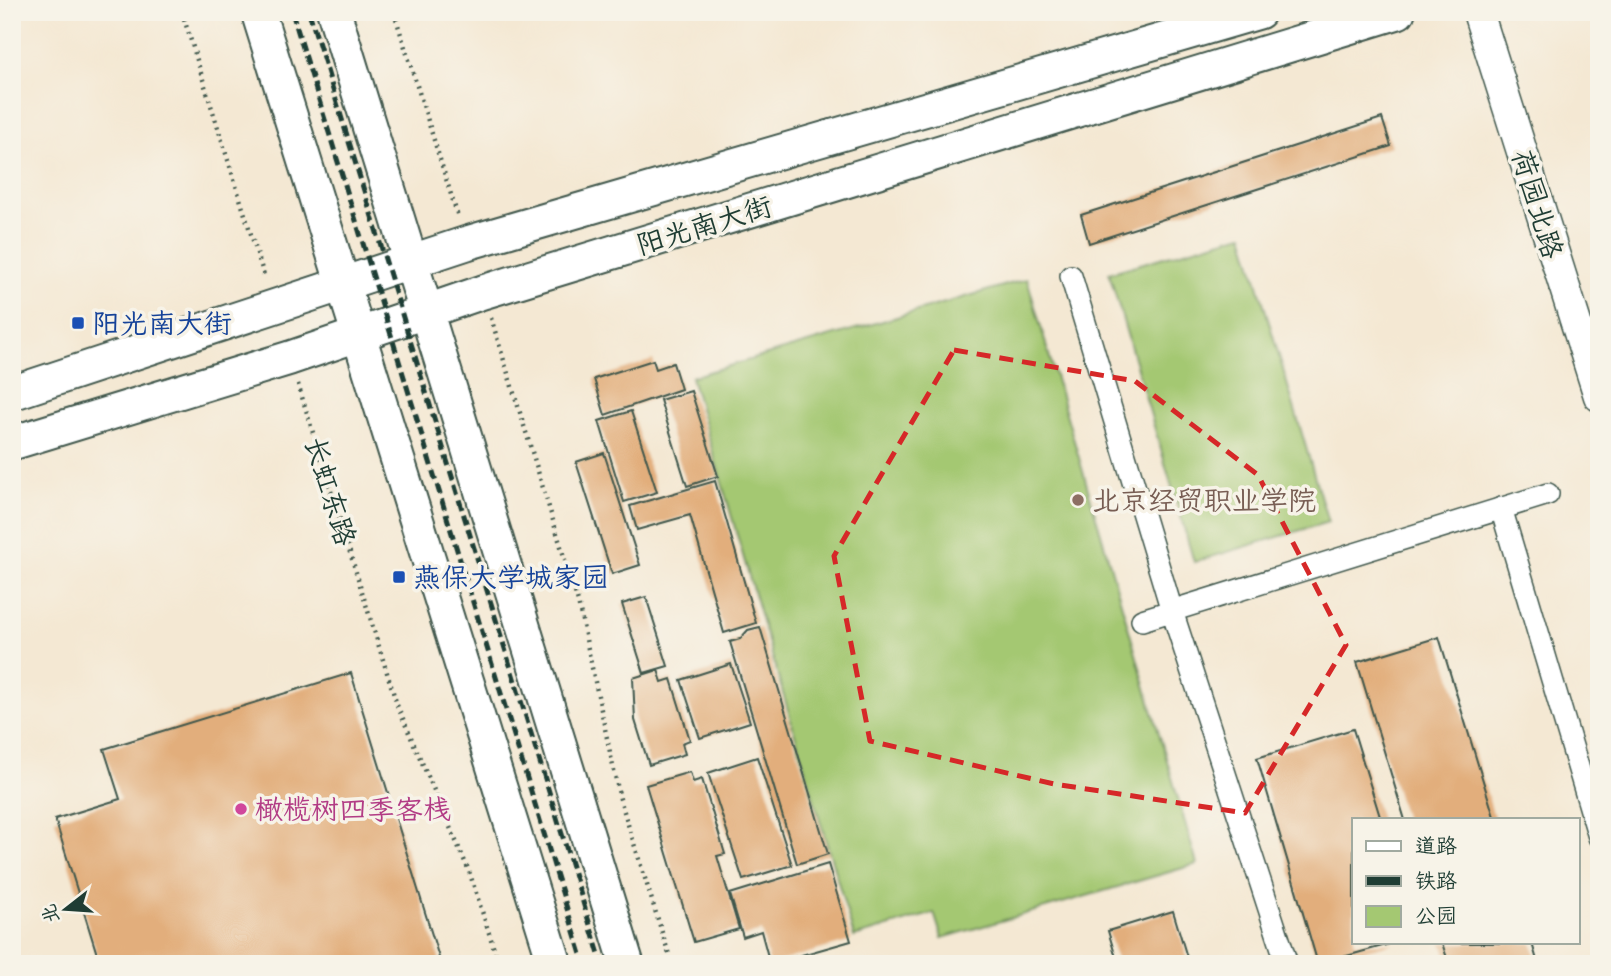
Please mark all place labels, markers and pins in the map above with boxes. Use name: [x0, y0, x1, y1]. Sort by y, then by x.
place label: 阳光南大街: [92, 306, 232, 341]
marker: 阳光南大街: [70, 315, 86, 331]
place label: 北京经贸职业学院: [1092, 483, 1316, 518]
marker: 北京经贸职业学院: [1070, 492, 1086, 508]
place label: 燕保大学城家园: [413, 560, 609, 595]
marker: 燕保大学城家园: [391, 569, 407, 585]
place label: 橄榄树四季客栈: [255, 792, 451, 827]
marker: 橄榄树四季客栈: [233, 801, 249, 817]

